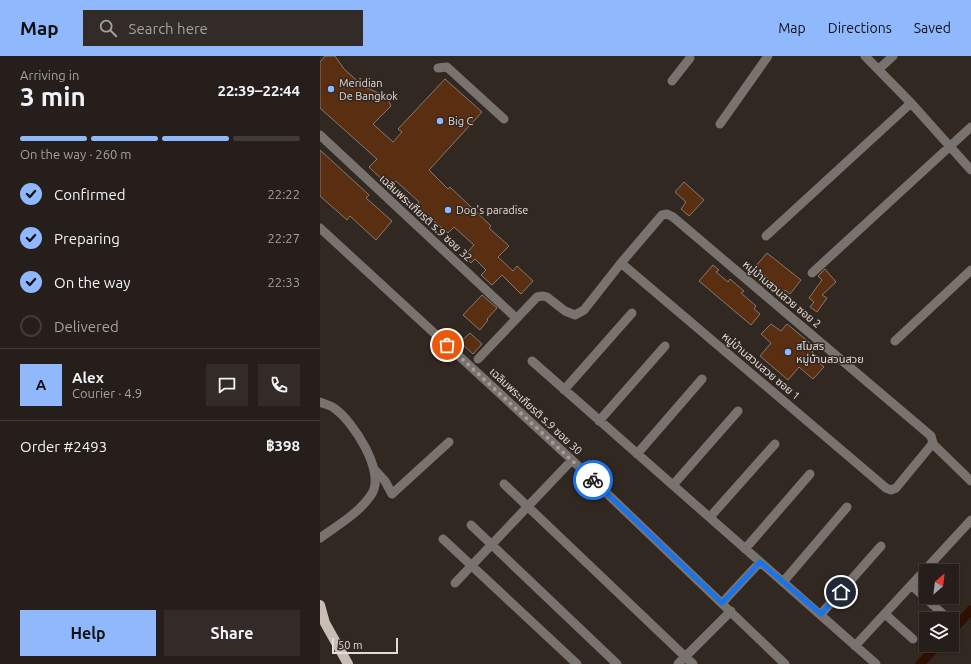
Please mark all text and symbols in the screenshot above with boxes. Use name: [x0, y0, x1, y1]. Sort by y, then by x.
search box: [83, 10, 363, 46]
text: Map: [20, 17, 59, 39]
icon: search: [97, 17, 119, 39]
text: Search here: [129, 20, 208, 37]
text: Map: [778, 20, 806, 36]
text: Directions: [828, 20, 892, 36]
text: Saved: [914, 20, 951, 36]
text: Arriving in: [20, 68, 79, 82]
place label: Meridian De Bangkok: [339, 77, 398, 102]
text: 3 min: [20, 82, 86, 111]
text: 22:39–22:44: [217, 82, 300, 99]
marker: Meridian De Bangkok: [326, 84, 336, 94]
place label: Big C: [448, 115, 474, 127]
marker: Big C: [435, 116, 445, 126]
text: On the way · 260 m: [20, 147, 132, 161]
street label: เฉลิมพระเกียรติ ร.9 ซอย 32: [377, 172, 475, 264]
icon: check: [20, 183, 42, 205]
text: Confirmed: [54, 186, 126, 203]
text: 22:22: [267, 187, 300, 201]
place label: Dog's paradise: [456, 204, 528, 216]
marker: Dog's paradise: [443, 205, 453, 215]
icon: check: [20, 227, 42, 249]
text: Preparing: [54, 230, 120, 247]
text: 22:27: [267, 231, 300, 245]
street label: หมู่บ้านสวนสวย ซอย 2: [740, 258, 823, 331]
icon: check: [20, 271, 42, 293]
text: On the way: [54, 274, 130, 291]
text: 22:33: [267, 275, 300, 289]
text: Delivered: [54, 318, 119, 335]
pin: [430, 328, 464, 362]
street label: หมู่บ้านสวนสวย ซอย 1: [719, 330, 802, 403]
icon: bag: [436, 334, 458, 356]
place label: สโมสร หมู่บ้านสวนสวย: [796, 340, 864, 366]
marker: สโมสร หมู่บ้านสวนสวย: [783, 347, 793, 357]
button: chat: [206, 364, 248, 406]
button: phone: [258, 364, 300, 406]
street label: เฉลิมพระเกียรติ ร.9 ซอย 30: [487, 365, 585, 457]
text: Alex: [72, 369, 104, 386]
text: A: [36, 376, 46, 393]
text: Courier · 4.9: [72, 386, 142, 400]
text: ฿398: [266, 437, 300, 454]
text: Order #2493: [20, 438, 107, 455]
courier: [573, 460, 613, 500]
icon: bike: [582, 469, 604, 491]
north arrow: [919, 564, 959, 604]
map controls: [919, 564, 959, 652]
pin: [824, 575, 858, 609]
icon: home: [830, 581, 852, 603]
button: Help: [20, 610, 156, 656]
button: Share: [164, 610, 300, 656]
button: layers: [919, 612, 959, 652]
scale bar: [332, 636, 398, 655]
text: 50 m: [338, 639, 362, 651]

